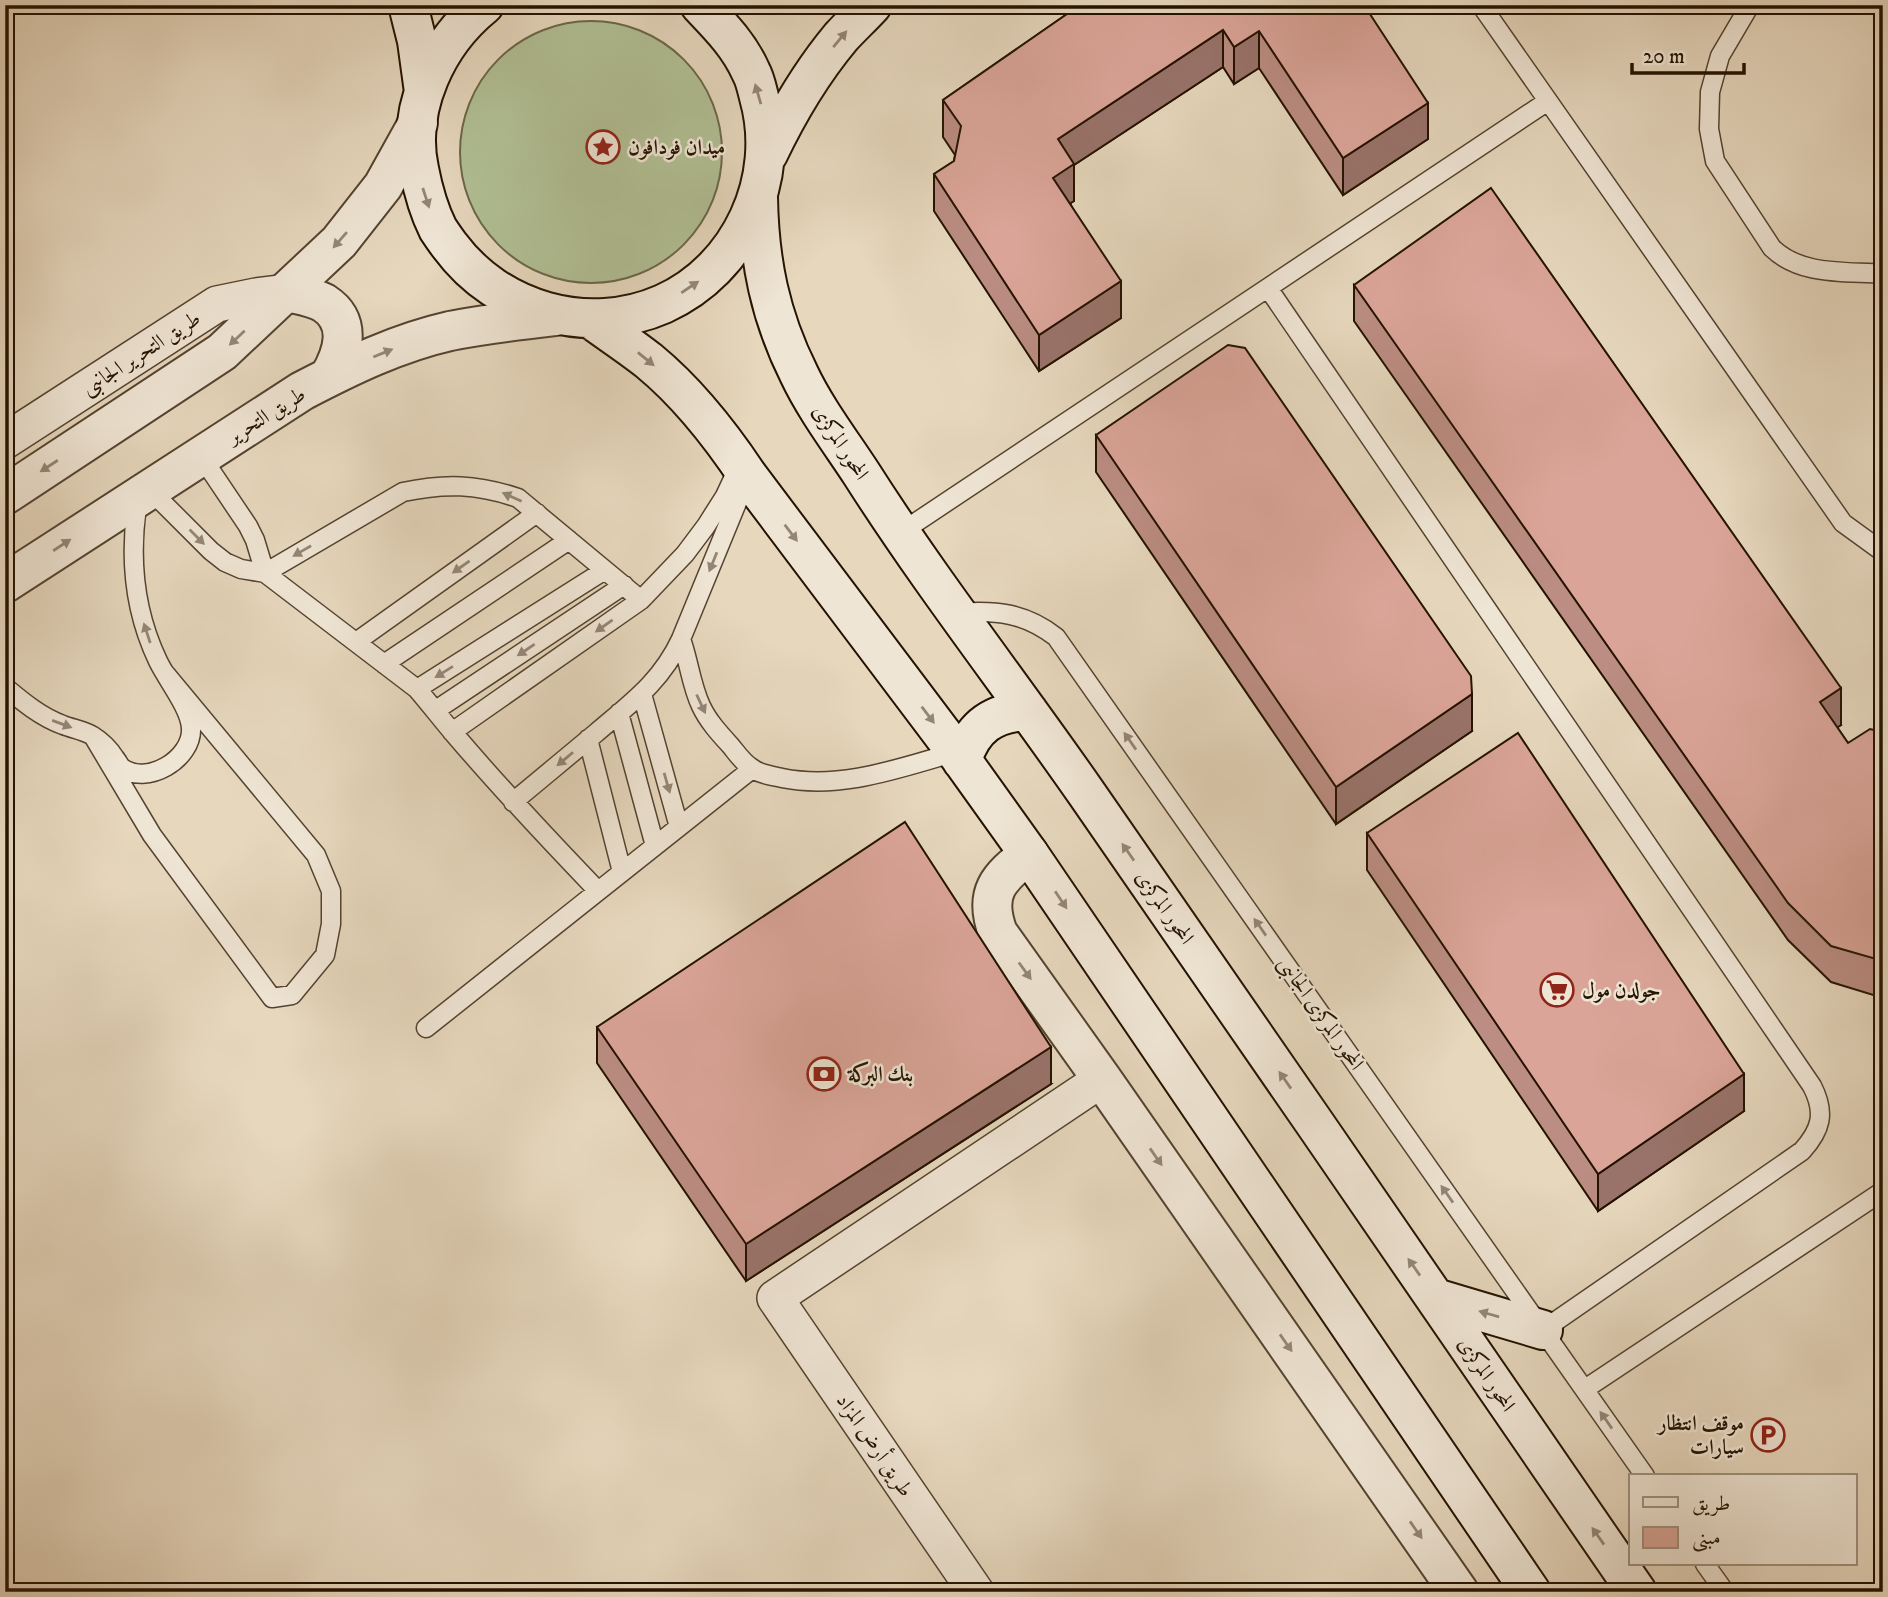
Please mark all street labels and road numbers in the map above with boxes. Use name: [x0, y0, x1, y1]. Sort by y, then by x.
street label: طريق التحرير الجانبى: [77, 306, 206, 403]
street label: طريق التحرير: [221, 382, 311, 451]
street label: المحور المركزى: [806, 400, 874, 485]
street label: المحور المركزى: [1129, 865, 1199, 950]
street label: المحور المركزى الجانبى: [1270, 952, 1369, 1076]
street label: المحور المركزى: [1452, 1332, 1521, 1417]
street label: طريق أرض المزاد: [830, 1387, 921, 1502]

